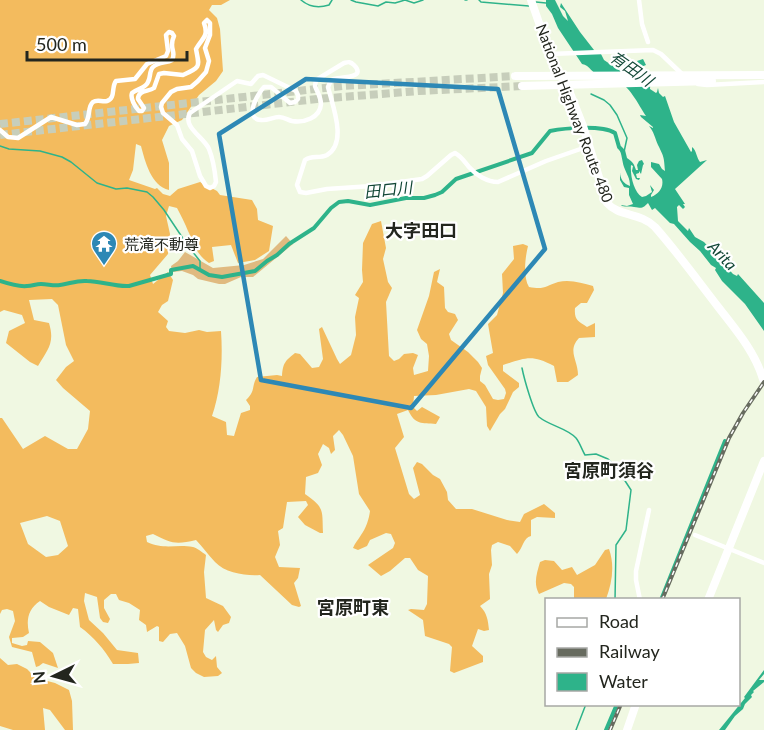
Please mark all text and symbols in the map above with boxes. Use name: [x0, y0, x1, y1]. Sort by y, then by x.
street label: National Highway Route 480: [533, 21, 618, 205]
scale bar: [27, 24, 188, 62]
text: 500 m: [36, 33, 87, 55]
water label: 有田川: [607, 46, 659, 91]
water label: 田口川: [363, 177, 415, 201]
district label: 大字田口: [385, 219, 457, 241]
temple icon: 荒滝不動尊: [89, 229, 119, 267]
place label: 荒滝不動尊: [124, 235, 199, 253]
water label: Arita: [704, 236, 741, 274]
district label: 宮原町須谷: [564, 459, 654, 481]
district label: 宮原町東: [317, 596, 389, 618]
legend: [545, 598, 740, 706]
text: Road: [599, 610, 639, 632]
text: Railway: [599, 640, 660, 662]
north arrow: [24, 646, 84, 706]
text: N: [29, 670, 49, 684]
text: Water: [599, 670, 648, 692]

